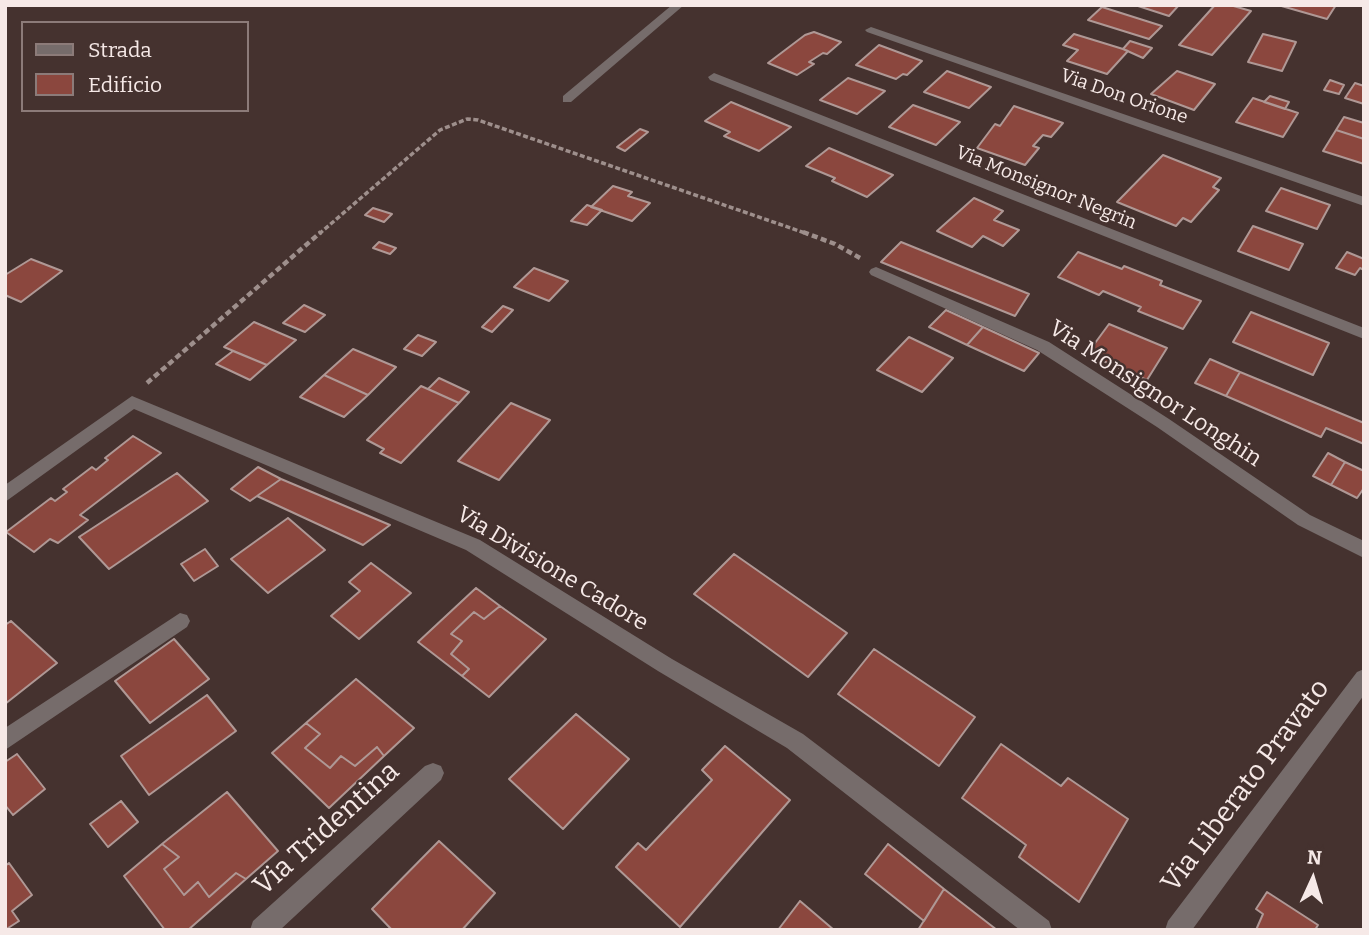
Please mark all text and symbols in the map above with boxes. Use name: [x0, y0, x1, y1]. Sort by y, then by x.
legend: [21, 21, 248, 112]
text: Strada: [88, 37, 152, 63]
street label: Via Don Orione: [1057, 65, 1191, 129]
text: Edificio: [88, 72, 162, 98]
street label: Via Monsignor Negrin: [952, 141, 1140, 235]
street label: Via Monsignor Longhin: [1044, 315, 1266, 473]
street label: Via Divisione Cadore: [451, 501, 653, 637]
street label: Via Liberato Pravato: [1155, 673, 1337, 899]
street label: Via Tridentina: [247, 755, 407, 903]
north arrow: [1278, 844, 1348, 914]
text: N: [1306, 846, 1323, 870]

